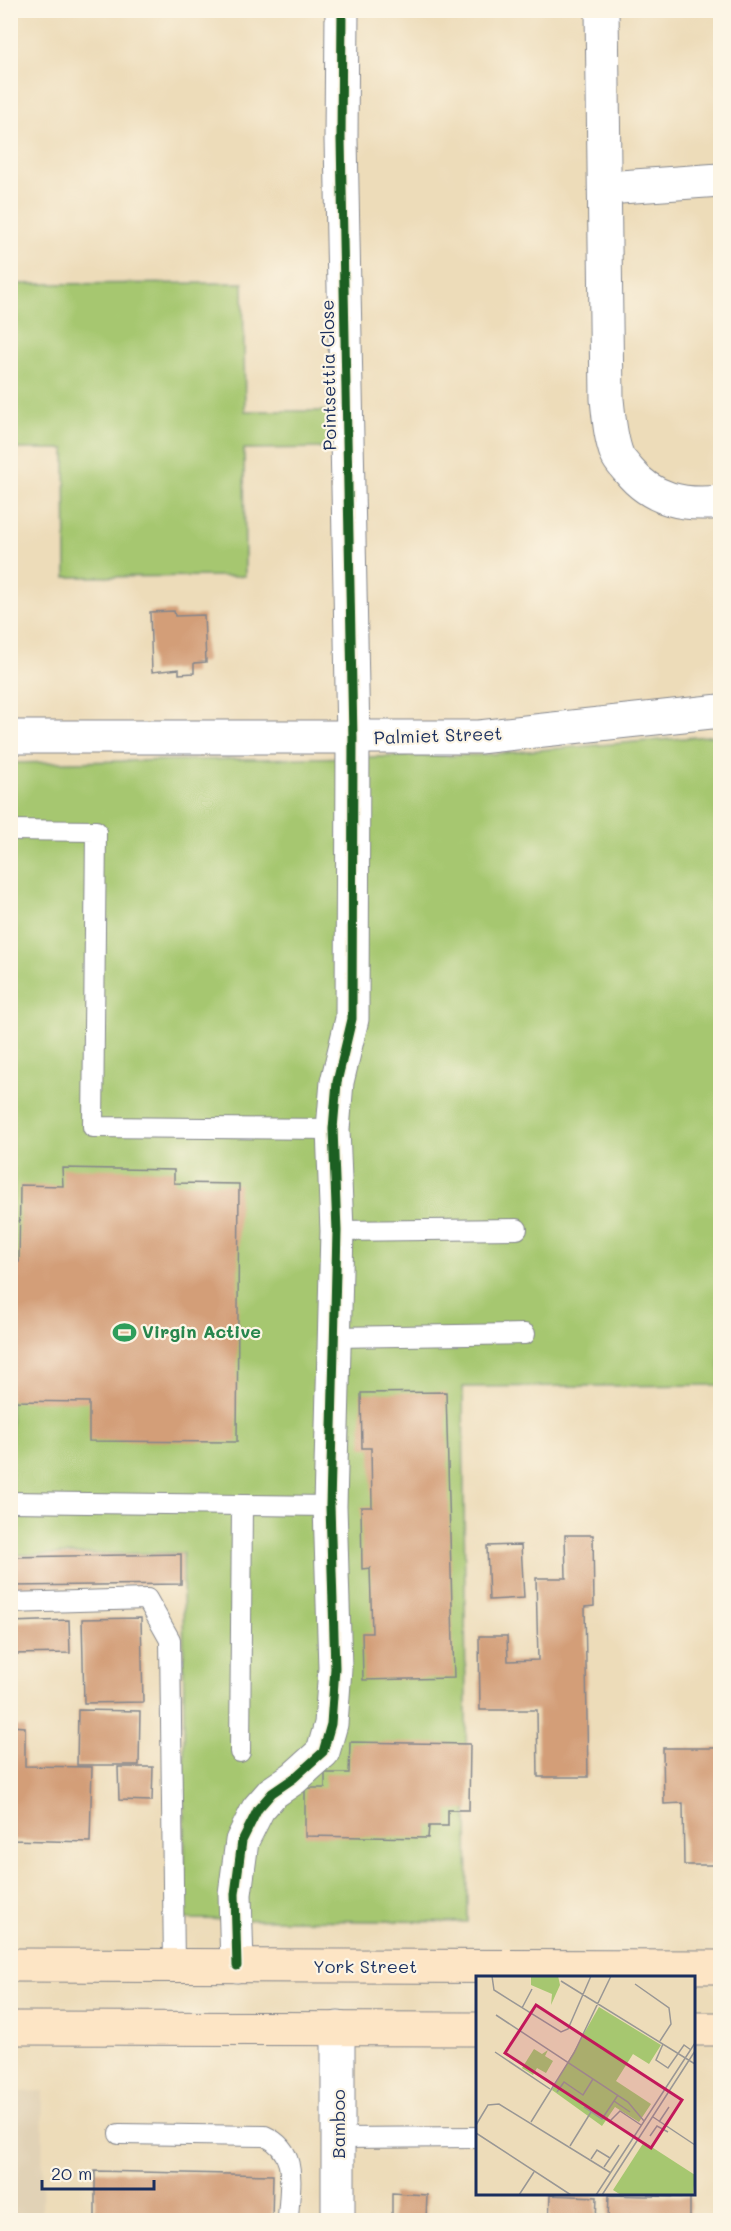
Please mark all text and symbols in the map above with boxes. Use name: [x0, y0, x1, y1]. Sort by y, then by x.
street label: Pointsettia Close: [315, 299, 341, 451]
street label: Palmiet Street: [373, 721, 503, 749]
sports icon: Virgin Active: [111, 1319, 137, 1345]
place label: Virgin Active: [142, 1319, 261, 1343]
street label: York Street: [313, 1954, 417, 1978]
inset map: [476, 1976, 695, 2195]
street label: Bamboo: [326, 2089, 350, 2159]
scale bar: [42, 2153, 154, 2191]
text: 20 m: [51, 2161, 92, 2185]

